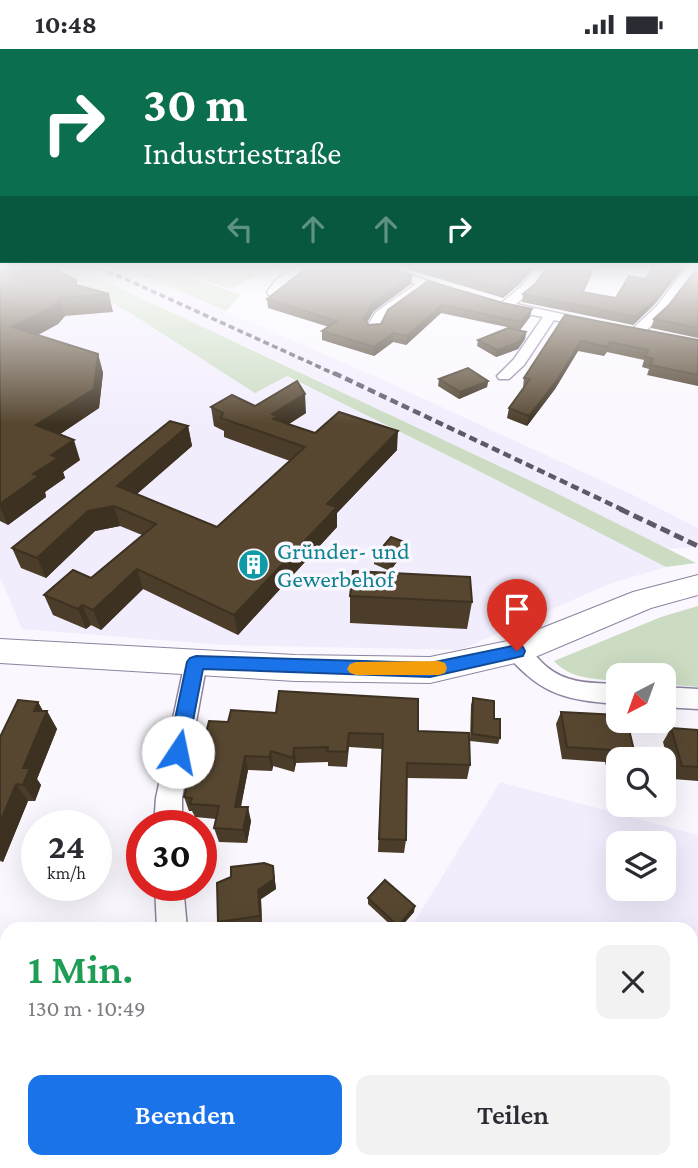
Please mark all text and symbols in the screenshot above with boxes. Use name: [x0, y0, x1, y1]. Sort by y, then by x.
text: 10:48: [35, 10, 97, 39]
icon: right: [28, 77, 119, 168]
text: 30 m: [143, 77, 248, 132]
text: Industriestraße: [143, 135, 341, 171]
icon: left: [221, 210, 259, 248]
icon: ahead: [294, 210, 332, 248]
icon: ahead: [367, 210, 405, 248]
icon: right: [440, 210, 478, 248]
place label: Gründer- und Gewerbehof: [277, 537, 410, 592]
building icon: Gründer- und Gewerbehof: [237, 547, 271, 581]
pin: [487, 579, 547, 651]
icon: arrive: [498, 590, 536, 628]
north arrow: [606, 663, 676, 733]
map controls: [606, 663, 676, 901]
position arrow: [141, 715, 215, 789]
button: search: [606, 747, 676, 817]
speed limit sign: 30: [126, 810, 217, 901]
text: 24: [48, 827, 85, 866]
button: layers: [606, 831, 676, 901]
text: km/h: [47, 863, 86, 883]
text: 1 Min.: [28, 945, 133, 992]
button: close: [596, 945, 670, 1019]
text: 130 m · 10:49: [28, 995, 146, 1021]
button: Beenden: [28, 1075, 342, 1155]
button: Teilen: [356, 1075, 670, 1155]

